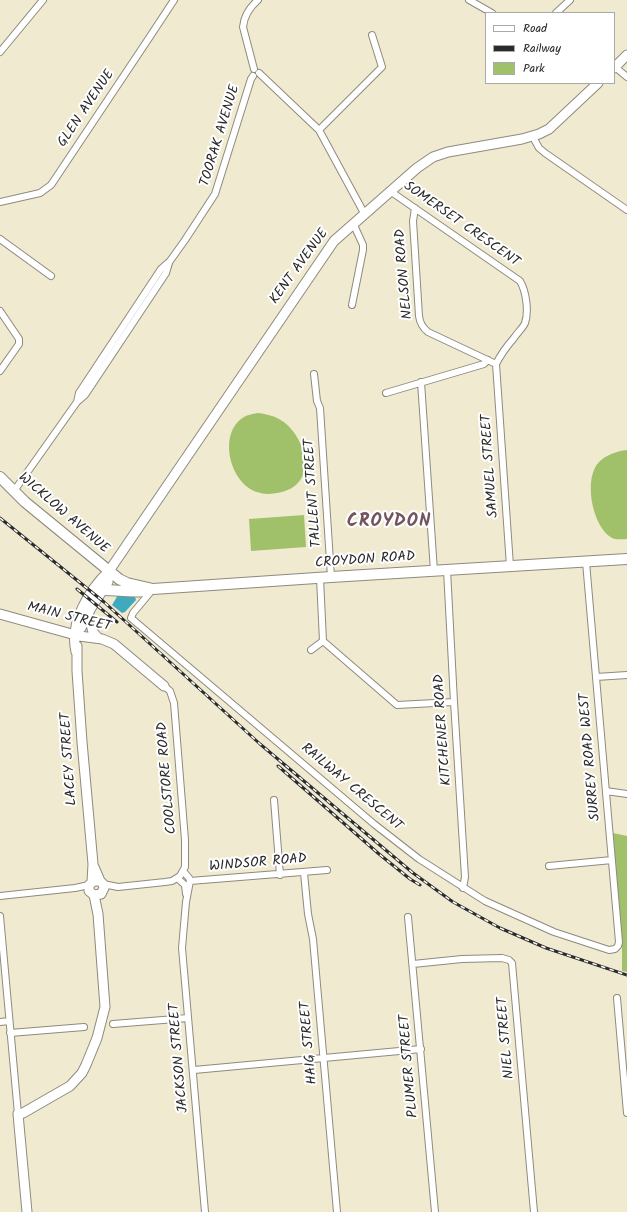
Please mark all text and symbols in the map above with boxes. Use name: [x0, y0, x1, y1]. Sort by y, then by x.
legend: [485, 12, 615, 84]
text: Road: [523, 19, 547, 38]
text: Railway: [523, 39, 561, 58]
text: Park: [523, 59, 545, 78]
street label: GLEN AVENUE: [55, 67, 119, 151]
street label: TOORAK AVENUE: [198, 83, 244, 189]
street label: SOMERSET CRESCENT: [400, 179, 522, 271]
street label: KENT AVENUE: [267, 226, 333, 308]
street label: NELSON ROAD: [393, 228, 417, 320]
street label: SAMUEL STREET: [479, 414, 503, 518]
street label: TALLENT STREET: [302, 438, 326, 548]
street label: WICKLOW AVENUE: [14, 470, 112, 558]
district label: CROYDON: [347, 512, 431, 534]
street label: CROYDON ROAD: [314, 549, 416, 573]
street label: MAIN STREET: [25, 599, 113, 637]
street label: KITCHENER ROAD: [432, 674, 456, 786]
street label: SURREY ROAD WEST: [577, 693, 605, 821]
street label: LACEY STREET: [58, 712, 82, 806]
street label: COOLSTORE ROAD: [155, 721, 181, 835]
street label: RAILWAY CRESCENT: [297, 741, 405, 835]
street label: WINDSOR ROAD: [209, 851, 307, 877]
street label: NIEL STREET: [495, 996, 519, 1080]
street label: HAIG STREET: [298, 1001, 322, 1085]
street label: JACKSON STREET: [167, 1003, 193, 1113]
street label: PLUMER STREET: [397, 1014, 423, 1118]

